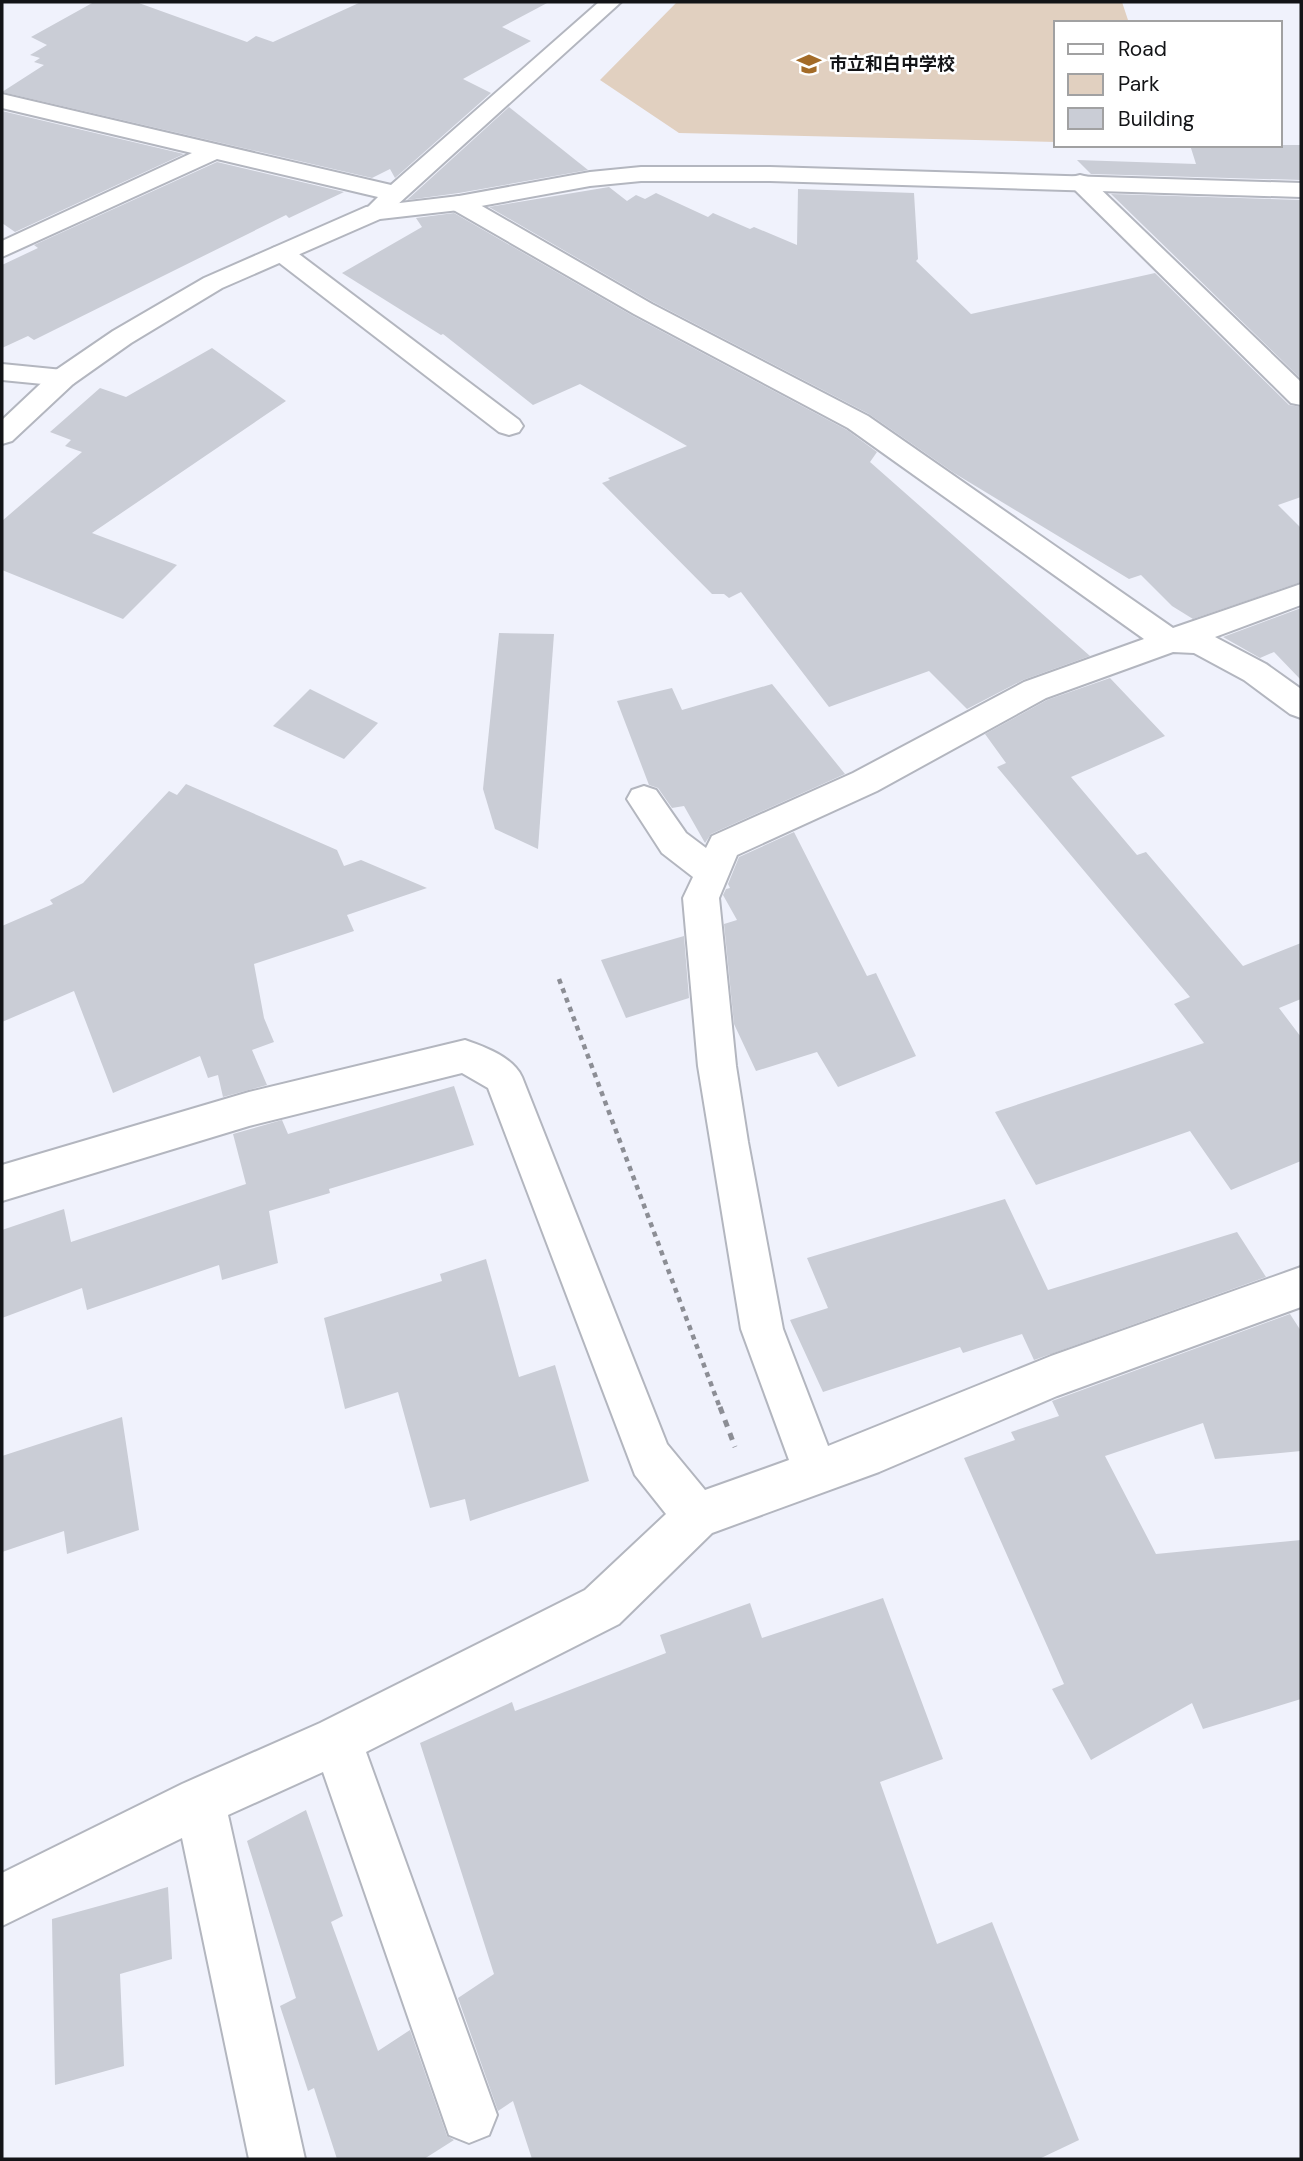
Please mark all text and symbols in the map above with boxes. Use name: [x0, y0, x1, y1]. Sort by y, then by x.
legend: [1054, 21, 1282, 147]
text: Road: [1118, 35, 1167, 63]
school or university icon: 市立和白中学校: [795, 50, 823, 78]
place label: 市立和白中学校: [829, 52, 955, 76]
text: Park: [1118, 70, 1160, 98]
text: Building: [1118, 105, 1195, 133]

